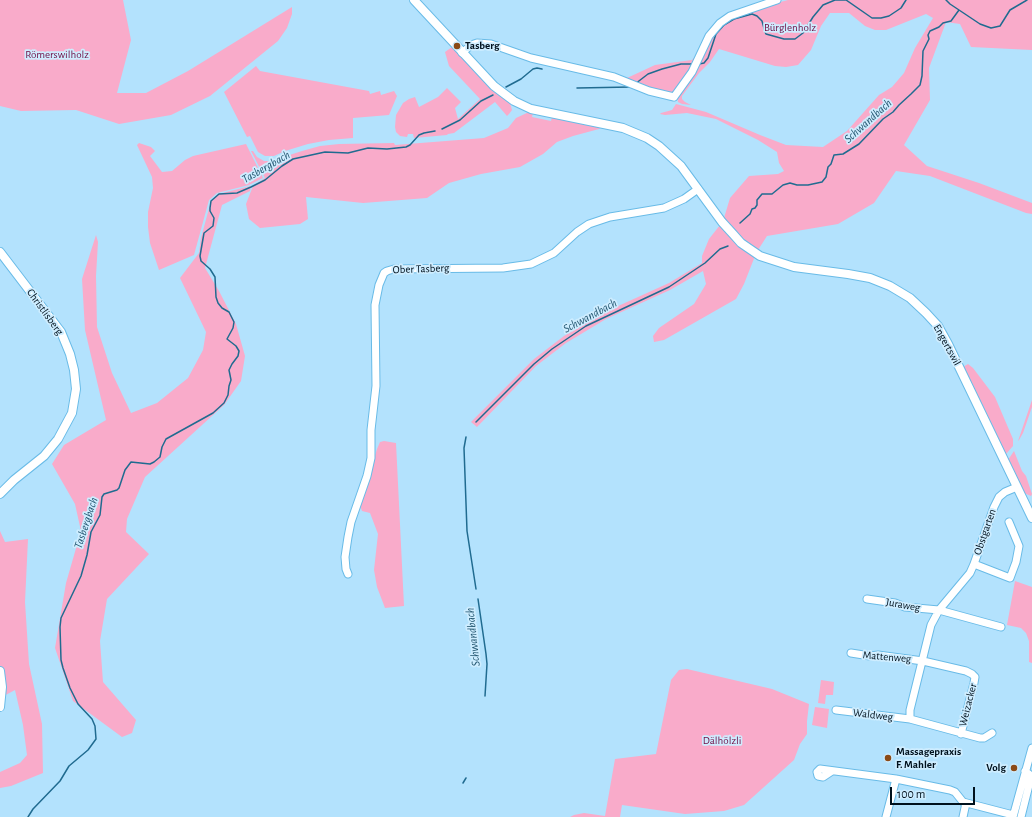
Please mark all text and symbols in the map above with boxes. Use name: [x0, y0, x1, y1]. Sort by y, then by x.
park label: Bürglenholz: [764, 21, 816, 35]
place label: Tasberg: [465, 39, 500, 53]
marker: Tasberg: [452, 41, 462, 51]
park label: Römerswilholz: [25, 48, 89, 62]
water label: Schwandbach: [841, 96, 895, 146]
water label: Tasbergbach: [239, 147, 293, 187]
street label: Ober Tasberg: [393, 261, 449, 277]
street label: Christlisberg: [24, 286, 66, 338]
water label: Schwandbach: [561, 296, 619, 336]
street label: Engertswil: [930, 322, 964, 368]
water label: Tasbergbach: [71, 496, 101, 550]
street label: Obstgarten: [971, 507, 999, 557]
street label: Juraweg: [885, 595, 921, 615]
water label: Schwandbach: [463, 607, 483, 667]
street label: Mattenweg: [862, 648, 912, 666]
street label: Weizacker: [956, 682, 980, 728]
street label: Waldweg: [852, 706, 894, 724]
park label: Dälhölzli: [703, 734, 741, 748]
place label: Massagepraxis F. Mahler: [896, 745, 961, 771]
marker: Massagepraxis F. Mahler: [883, 753, 893, 763]
place label: Volg: [986, 761, 1006, 775]
marker: Volg: [1009, 763, 1019, 773]
scale bar: [892, 779, 977, 805]
text: 100 m: [897, 788, 925, 800]

